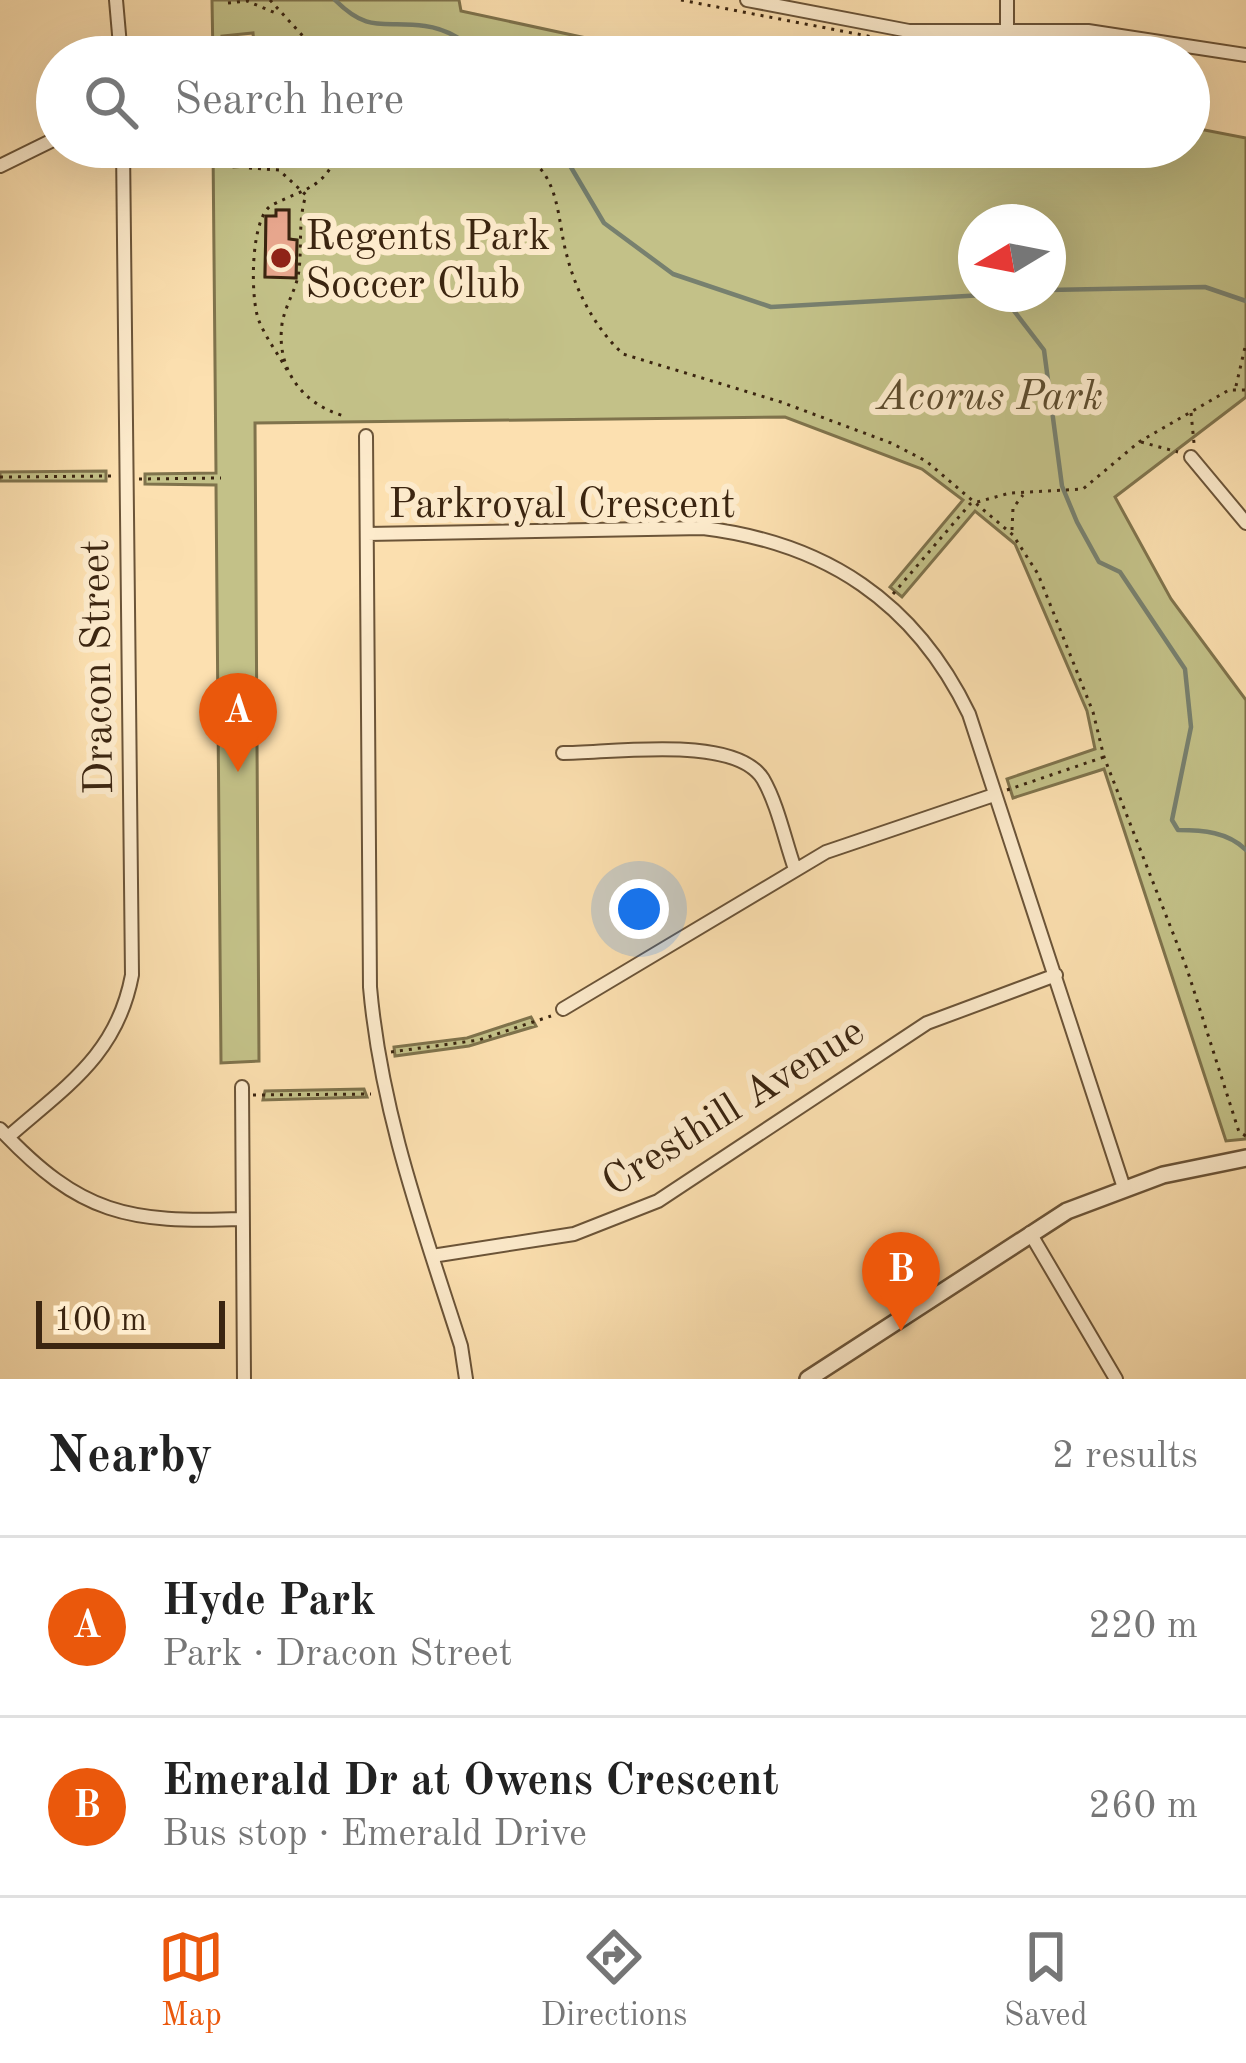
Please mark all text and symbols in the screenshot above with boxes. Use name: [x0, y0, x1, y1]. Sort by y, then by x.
search box: [36, 36, 1210, 168]
icon: search: [78, 69, 144, 135]
text: Search here: [174, 79, 404, 124]
north arrow: [958, 204, 1066, 312]
place label: Regents Park Soccer Club: [305, 217, 550, 307]
marker: Regents Park Soccer Club: [268, 245, 294, 271]
park label: Acorus Park: [875, 377, 1103, 419]
street label: Parkroyal Crescent: [388, 485, 736, 527]
street label: Dracon Street: [76, 539, 122, 795]
pin: A: [199, 673, 277, 772]
your location: [609, 879, 669, 939]
street label: Cresthill Avenue: [596, 1011, 872, 1206]
pin: B: [862, 1232, 940, 1331]
scale bar: [36, 1295, 225, 1348]
text: 100 m: [54, 1305, 147, 1338]
text: Nearby: [48, 1432, 213, 1483]
text: 2 results: [1052, 1437, 1198, 1476]
text: Hyde Park: [162, 1580, 376, 1625]
text: A: [72, 1607, 102, 1646]
text: 220 m: [1088, 1607, 1198, 1646]
text: Park · Dracon Street: [162, 1635, 512, 1674]
text: Emerald Dr at Owens Crescent: [162, 1760, 779, 1805]
text: B: [73, 1787, 101, 1826]
text: 260 m: [1088, 1787, 1198, 1826]
text: Bus stop · Emerald Drive: [162, 1815, 587, 1854]
tab: Map: [158, 1924, 224, 2037]
tab: Directions: [541, 1924, 687, 2037]
tab: Saved: [1004, 1924, 1088, 2037]

